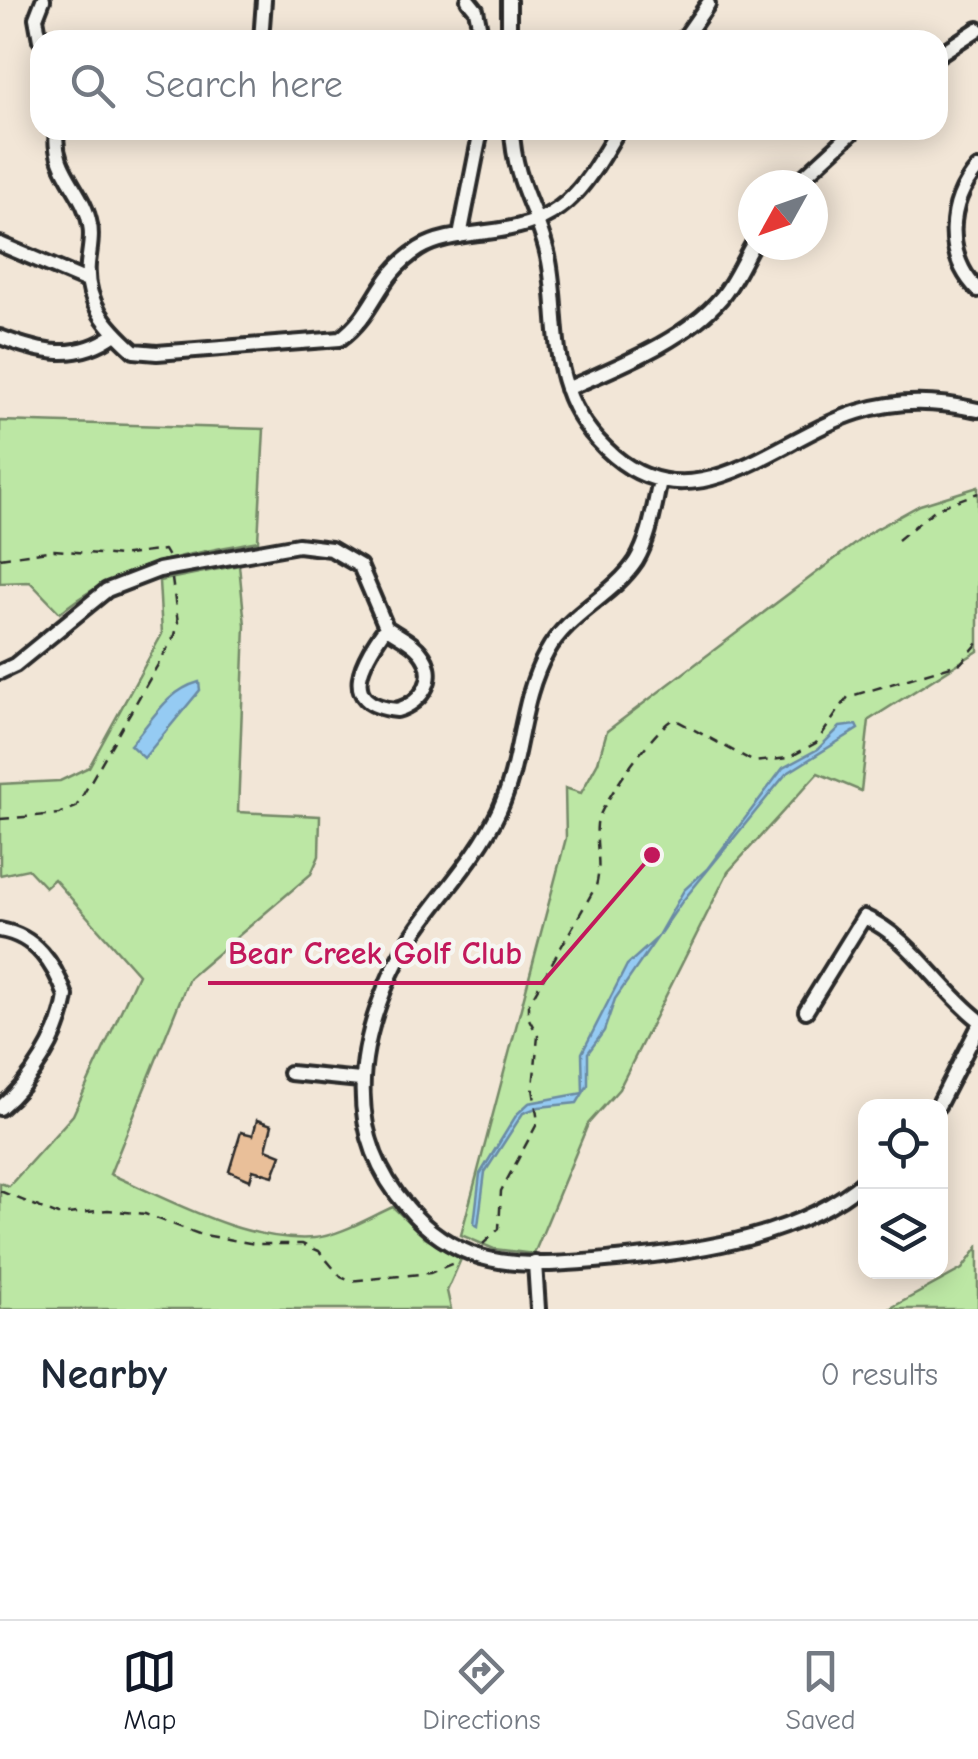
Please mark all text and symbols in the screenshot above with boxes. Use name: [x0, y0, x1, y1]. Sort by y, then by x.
search box: [30, 30, 948, 140]
icon: search: [65, 58, 120, 113]
text: Search here: [145, 63, 343, 107]
north arrow: [738, 170, 828, 260]
callout: Bear Creek Golf Club: [208, 921, 542, 983]
text: Bear Creek Golf Club: [228, 935, 522, 972]
map controls: [858, 1099, 948, 1279]
button: locate: [858, 1099, 948, 1189]
button: layers: [858, 1189, 948, 1279]
text: Nearby: [40, 1350, 167, 1399]
text: 0 results: [821, 1356, 938, 1393]
tab: Map: [122, 1644, 177, 1736]
tab: Directions: [422, 1644, 541, 1736]
tab: Saved: [786, 1644, 856, 1736]

